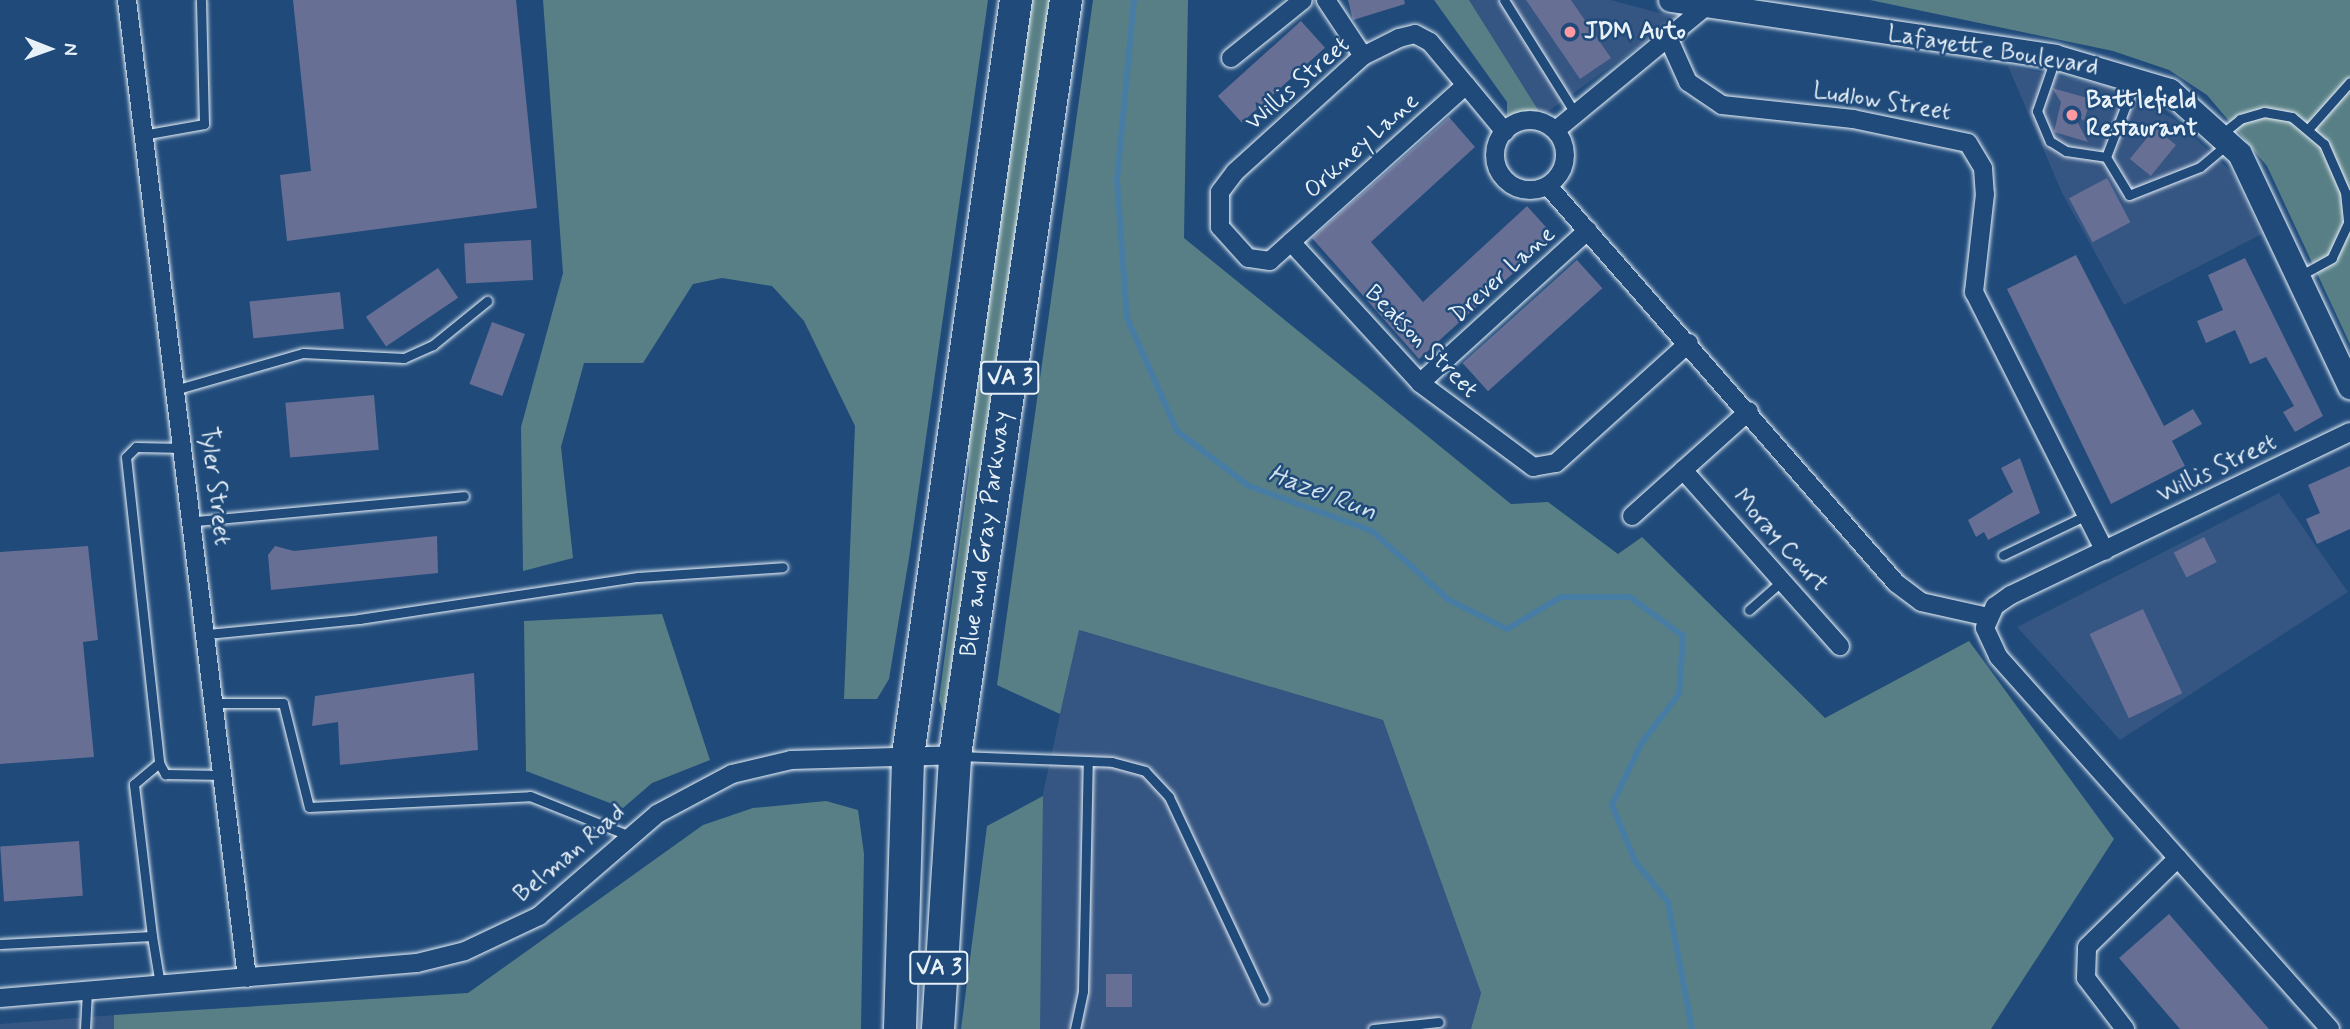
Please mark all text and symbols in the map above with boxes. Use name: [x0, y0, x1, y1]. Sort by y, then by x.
north arrow: [14, 14, 84, 84]
place label: JDM Auto: [1584, 18, 1686, 46]
street label: Lafayette Boulevard: [1888, 20, 2098, 82]
marker: JDM Auto: [1562, 24, 1578, 40]
street label: Willis Street: [1238, 30, 1358, 138]
text: N: [58, 43, 83, 56]
street label: Ludlow Street: [1809, 77, 1955, 127]
place label: Battlefield Restaurant: [2086, 87, 2198, 143]
street label: Orkney Lane: [1301, 89, 1423, 203]
marker: Battlefield Restaurant: [2064, 107, 2080, 123]
street label: Drever Lane: [1447, 222, 1559, 328]
street label: Beatson Street: [1357, 278, 1485, 406]
road number: VA 3: [980, 358, 1040, 398]
street label: Blue and Gray Parkway: [955, 415, 1017, 653]
street label: Tyler Street: [193, 423, 237, 549]
street label: Willis Street: [2151, 427, 2283, 511]
water label: Hazel Run: [1265, 460, 1379, 528]
street label: Moray Court: [1727, 484, 1833, 598]
street label: Belman Road: [508, 799, 632, 909]
road number: VA 3: [909, 948, 969, 987]

